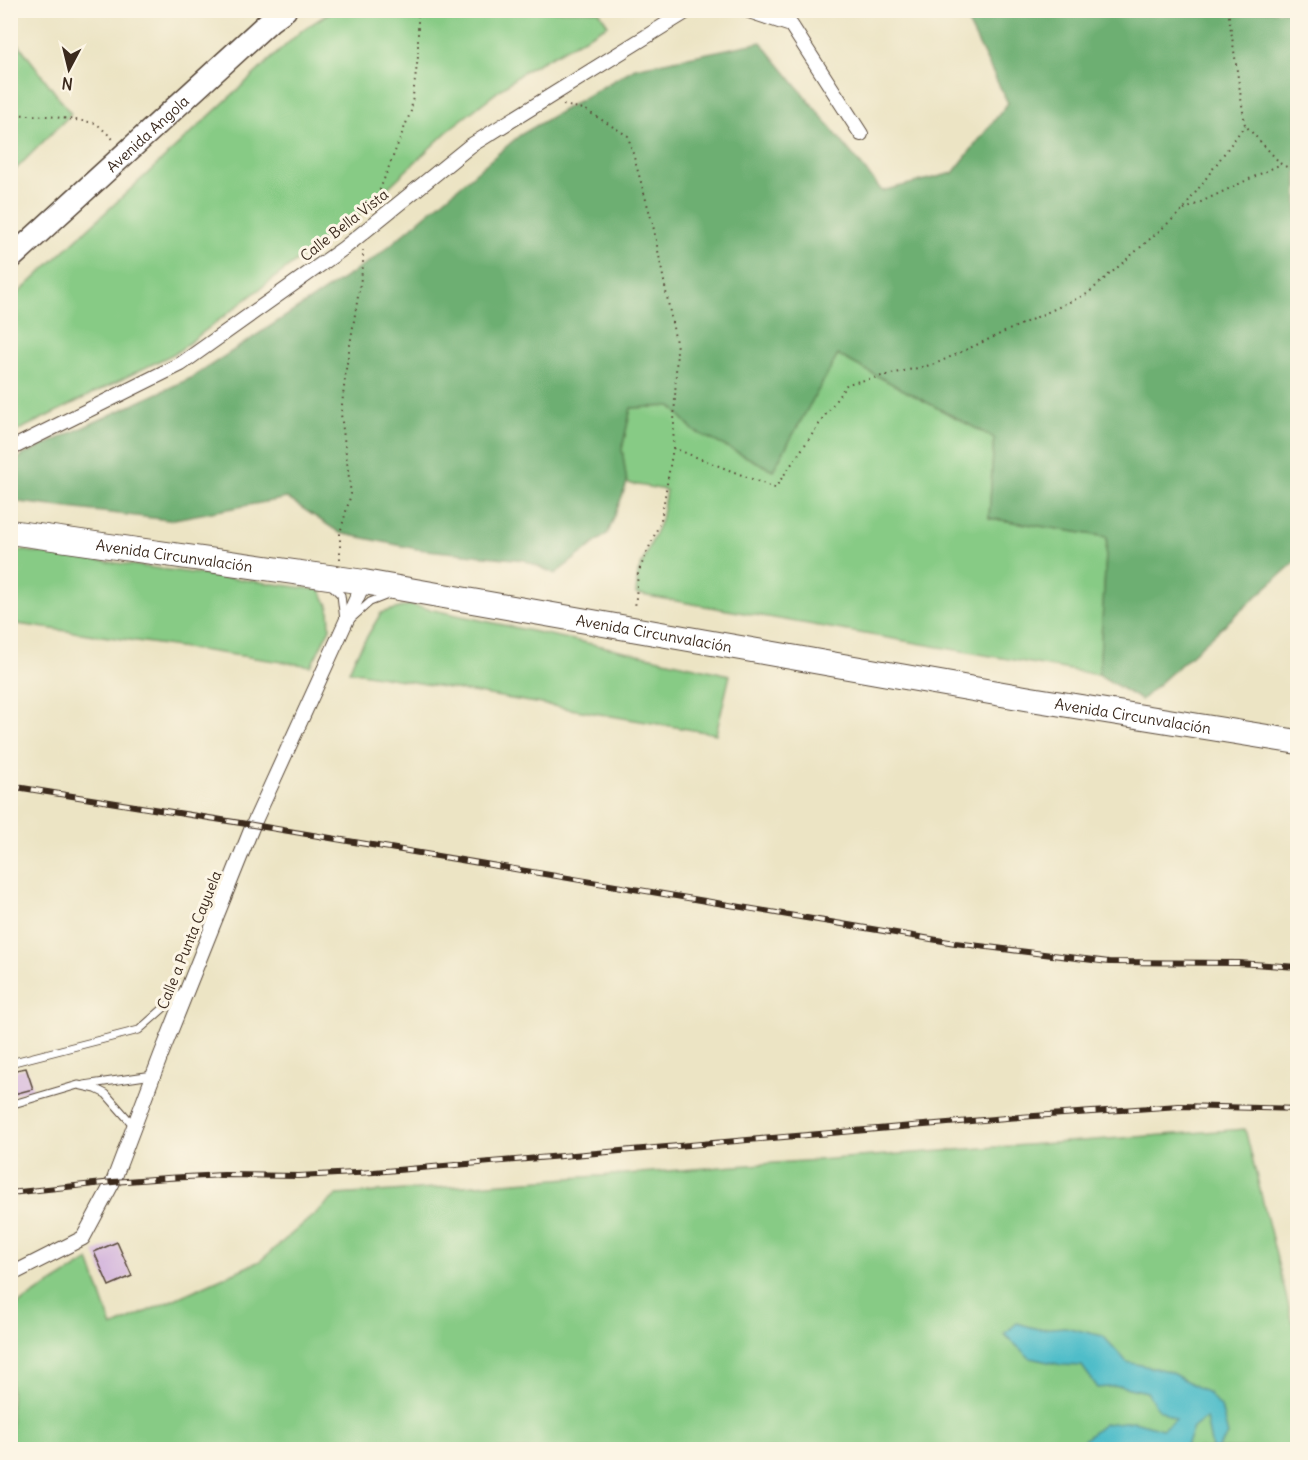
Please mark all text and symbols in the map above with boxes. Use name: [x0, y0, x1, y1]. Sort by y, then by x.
north arrow: [39, 39, 99, 99]
text: N: [60, 73, 74, 94]
street label: Avenida Angola: [102, 91, 193, 176]
street label: Calle Bella Vista: [296, 184, 392, 265]
street label: Avenida Circunvalación: [95, 535, 254, 576]
street label: Avenida Circunvalación: [575, 610, 734, 656]
street label: Avenida Circunvalación: [1053, 693, 1213, 737]
street label: Calle a Punta Cayuela: [153, 868, 226, 1012]

